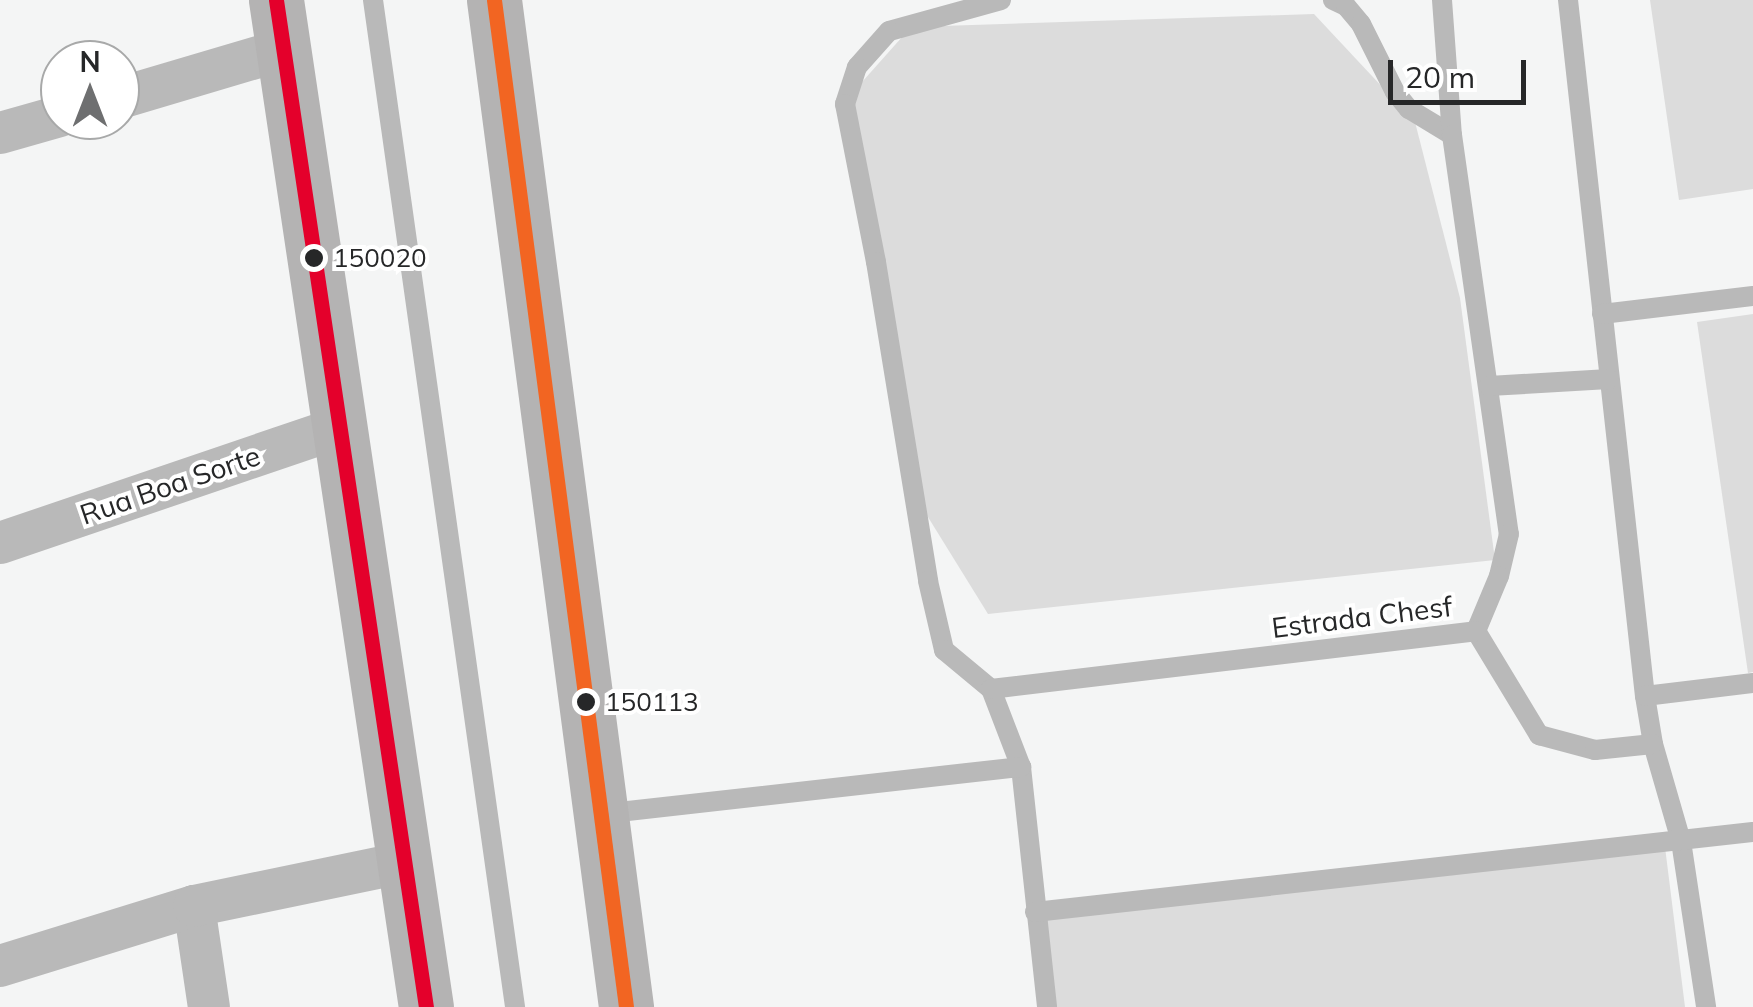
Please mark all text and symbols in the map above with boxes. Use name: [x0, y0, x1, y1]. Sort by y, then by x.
north arrow: [40, 40, 140, 140]
scale bar: [1393, 40, 1530, 102]
text: N: [79, 44, 101, 79]
text: 20 m: [1405, 58, 1475, 96]
place label: 150020: [333, 242, 427, 274]
marker: 150020: [304, 248, 324, 268]
street label: Rua Boa Sorte: [76, 439, 264, 531]
street label: Estrada Chesf: [1270, 589, 1454, 645]
place label: 150113: [605, 686, 699, 718]
marker: 150113: [576, 692, 596, 712]

